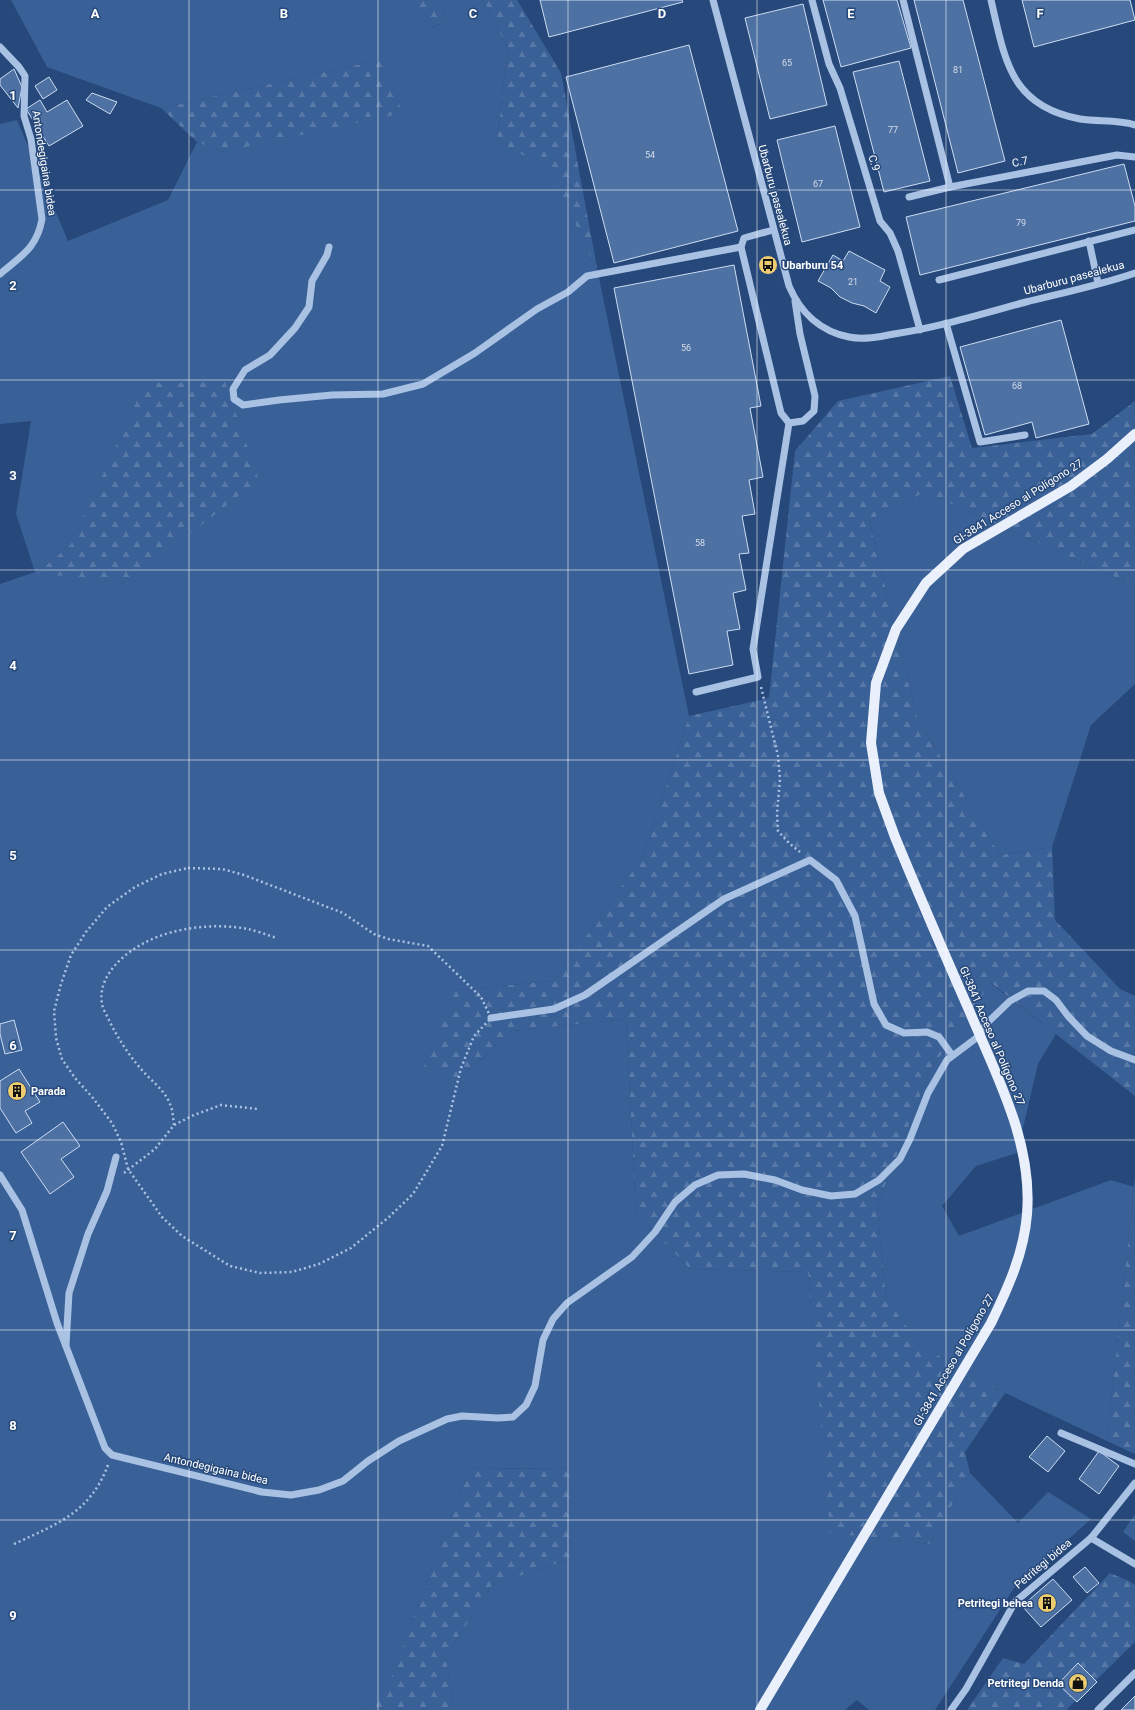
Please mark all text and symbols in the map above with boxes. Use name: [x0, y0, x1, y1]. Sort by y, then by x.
text: A: [91, 6, 100, 21]
text: B: [280, 6, 288, 21]
text: C: [469, 6, 478, 21]
text: D: [658, 6, 666, 21]
text: E: [847, 6, 855, 21]
text: F: [1036, 6, 1044, 21]
house number: 65: [782, 58, 792, 68]
house number: 81: [953, 65, 963, 75]
text: 1: [9, 88, 17, 103]
street label: Antondegigaina bidea: [29, 109, 59, 217]
house number: 77: [888, 125, 898, 135]
street label: Ubarburu pasealekua: [755, 143, 795, 247]
house number: 54: [645, 150, 655, 160]
street label: C.9: [865, 153, 883, 173]
street label: C.7: [1011, 154, 1029, 170]
house number: 67: [813, 179, 823, 189]
house number: 79: [1016, 218, 1026, 228]
bus stop icon: Ubarburu 54: [757, 254, 779, 276]
street label: Ubarburu pasealekua: [1022, 258, 1126, 298]
place label: Ubarburu 54: [782, 259, 844, 272]
house number: 21: [848, 277, 858, 287]
text: 2: [9, 278, 17, 293]
house number: 56: [681, 343, 691, 353]
house number: 68: [1012, 381, 1022, 391]
street label: GI-3841 Acceso al Polígono 27: [951, 457, 1085, 547]
text: 3: [9, 468, 17, 483]
house number: 58: [695, 538, 705, 548]
text: 4: [9, 658, 17, 673]
text: 5: [9, 848, 17, 863]
street label: GI-3841 Acceso al Polígono 27: [957, 964, 1027, 1108]
text: 6: [9, 1038, 17, 1053]
building icon: Parada: [6, 1080, 28, 1102]
place label: Parada: [31, 1085, 66, 1098]
text: 7: [9, 1228, 17, 1243]
street label: GI-3841 Acceso al Polígono 27: [911, 1292, 997, 1428]
text: 8: [9, 1418, 17, 1433]
street label: Antondegigaina bidea: [163, 1451, 269, 1487]
street label: Petritegi bidea: [1012, 1536, 1074, 1592]
building icon: Petritegi behea: [1036, 1592, 1058, 1614]
place label: Petritegi behea: [958, 1597, 1033, 1610]
text: 9: [9, 1608, 17, 1623]
shop icon: Petritegi Denda: [1067, 1672, 1089, 1694]
place label: Petritegi Denda: [987, 1677, 1064, 1690]

